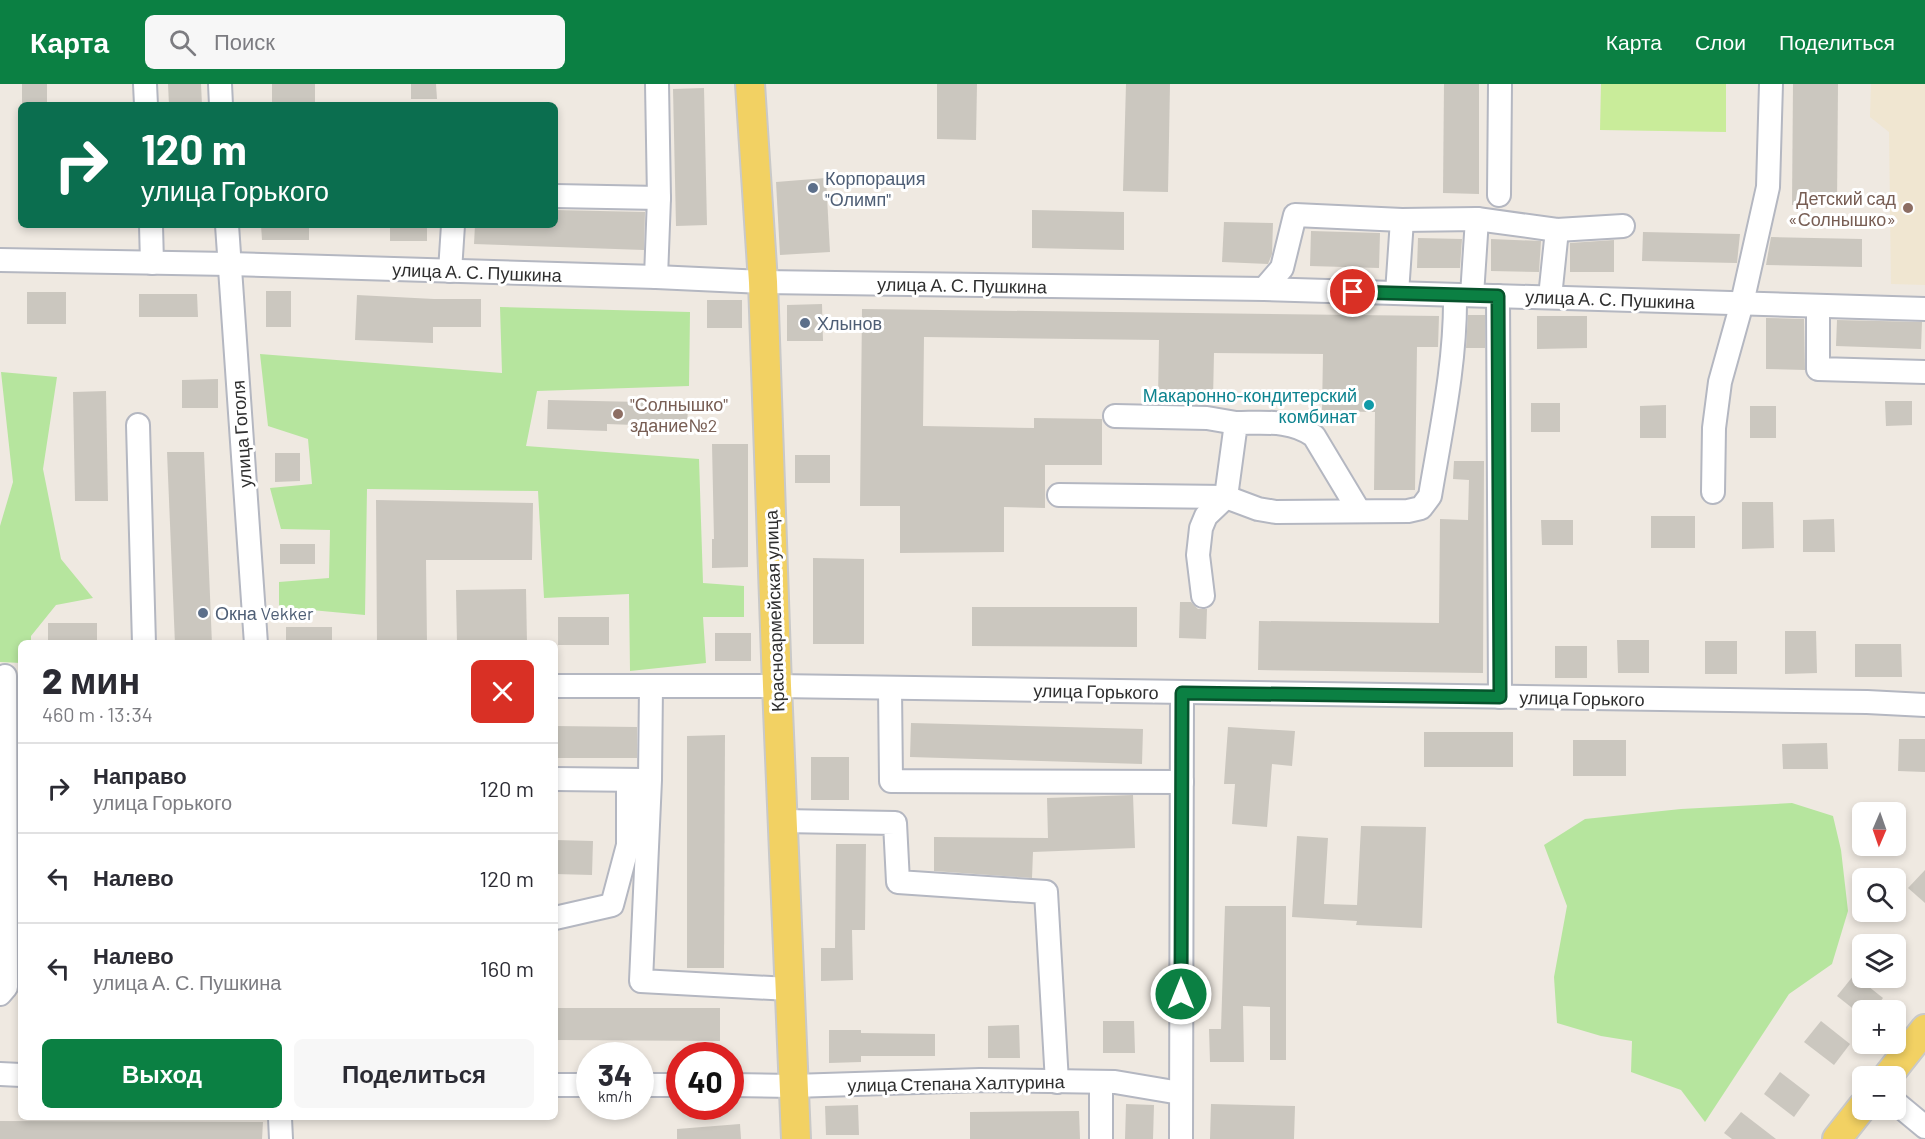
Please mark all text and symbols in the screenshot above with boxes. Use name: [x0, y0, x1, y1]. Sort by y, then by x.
search box: [145, 15, 565, 69]
text: Карта: [30, 25, 109, 59]
icon: search: [166, 26, 199, 59]
text: Поиск: [214, 28, 275, 54]
text: Карта: [1606, 29, 1662, 54]
text: Слои: [1695, 29, 1746, 54]
text: Поделиться: [1779, 29, 1895, 54]
text: 120 m: [141, 123, 247, 173]
icon: right: [42, 126, 120, 204]
place label: Корпорация "Олимп": [825, 167, 925, 210]
text: улица Горького: [141, 174, 329, 206]
marker: Корпорация "Олимп": [806, 181, 820, 195]
place label: Детский сад «Солнышко»: [1788, 187, 1896, 230]
marker: Детский сад «Солнышко»: [1901, 201, 1915, 215]
street label: улица А. С. Пушкина: [392, 258, 563, 286]
pin: [1327, 266, 1378, 317]
street label: улица А. С. Пушкина: [877, 273, 1048, 297]
icon: arrive: [1336, 275, 1369, 308]
street label: улица А. С. Пушкина: [1525, 285, 1696, 313]
place label: Хлынов: [817, 312, 882, 334]
marker: Хлынов: [798, 316, 812, 330]
street label: улица Гоголя: [226, 380, 256, 488]
place label: Макаронно-кондитерский комбинат: [1143, 384, 1357, 427]
place label: "Солнышко" здание№2: [630, 393, 728, 436]
marker: Макаронно-кондитерский комбинат: [1362, 398, 1376, 412]
marker: "Солнышко" здание№2: [611, 407, 625, 421]
street label: Красноармейская улица: [759, 509, 789, 712]
place label: Окна Vekker: [215, 602, 314, 624]
marker: Окна Vekker: [196, 606, 210, 620]
text: 2 мин: [42, 658, 140, 701]
button: close: [471, 660, 534, 723]
street label: улица Горького: [1033, 679, 1159, 703]
street label: улица Горького: [1519, 686, 1645, 710]
text: 460 m · 13:34: [42, 702, 153, 726]
text: Направо: [93, 762, 187, 788]
icon: right: [42, 772, 75, 805]
text: 120 m: [479, 775, 534, 801]
text: улица Горького: [93, 790, 232, 814]
north arrow: [1852, 802, 1906, 856]
map controls: [1852, 802, 1906, 1120]
icon: left: [42, 862, 75, 895]
text: Налево: [93, 864, 174, 890]
text: 120 m: [479, 865, 534, 891]
button: search: [1852, 868, 1906, 922]
button: layers: [1852, 934, 1906, 988]
text: Налево: [93, 942, 174, 968]
icon: left: [42, 952, 75, 985]
text: 160 m: [480, 955, 534, 981]
position arrow: [1149, 962, 1213, 1026]
text: улица А. С. Пушкина: [93, 970, 281, 994]
button: +: [1852, 1000, 1906, 1054]
button: Выход: [42, 1039, 282, 1108]
button: Поделиться: [294, 1039, 534, 1108]
speed limit sign: 40: [666, 1042, 744, 1120]
text: 34: [598, 1056, 632, 1092]
button: −: [1852, 1066, 1906, 1120]
street label: улица Степана Халтурина: [847, 1070, 1066, 1096]
text: km/h: [598, 1087, 632, 1105]

